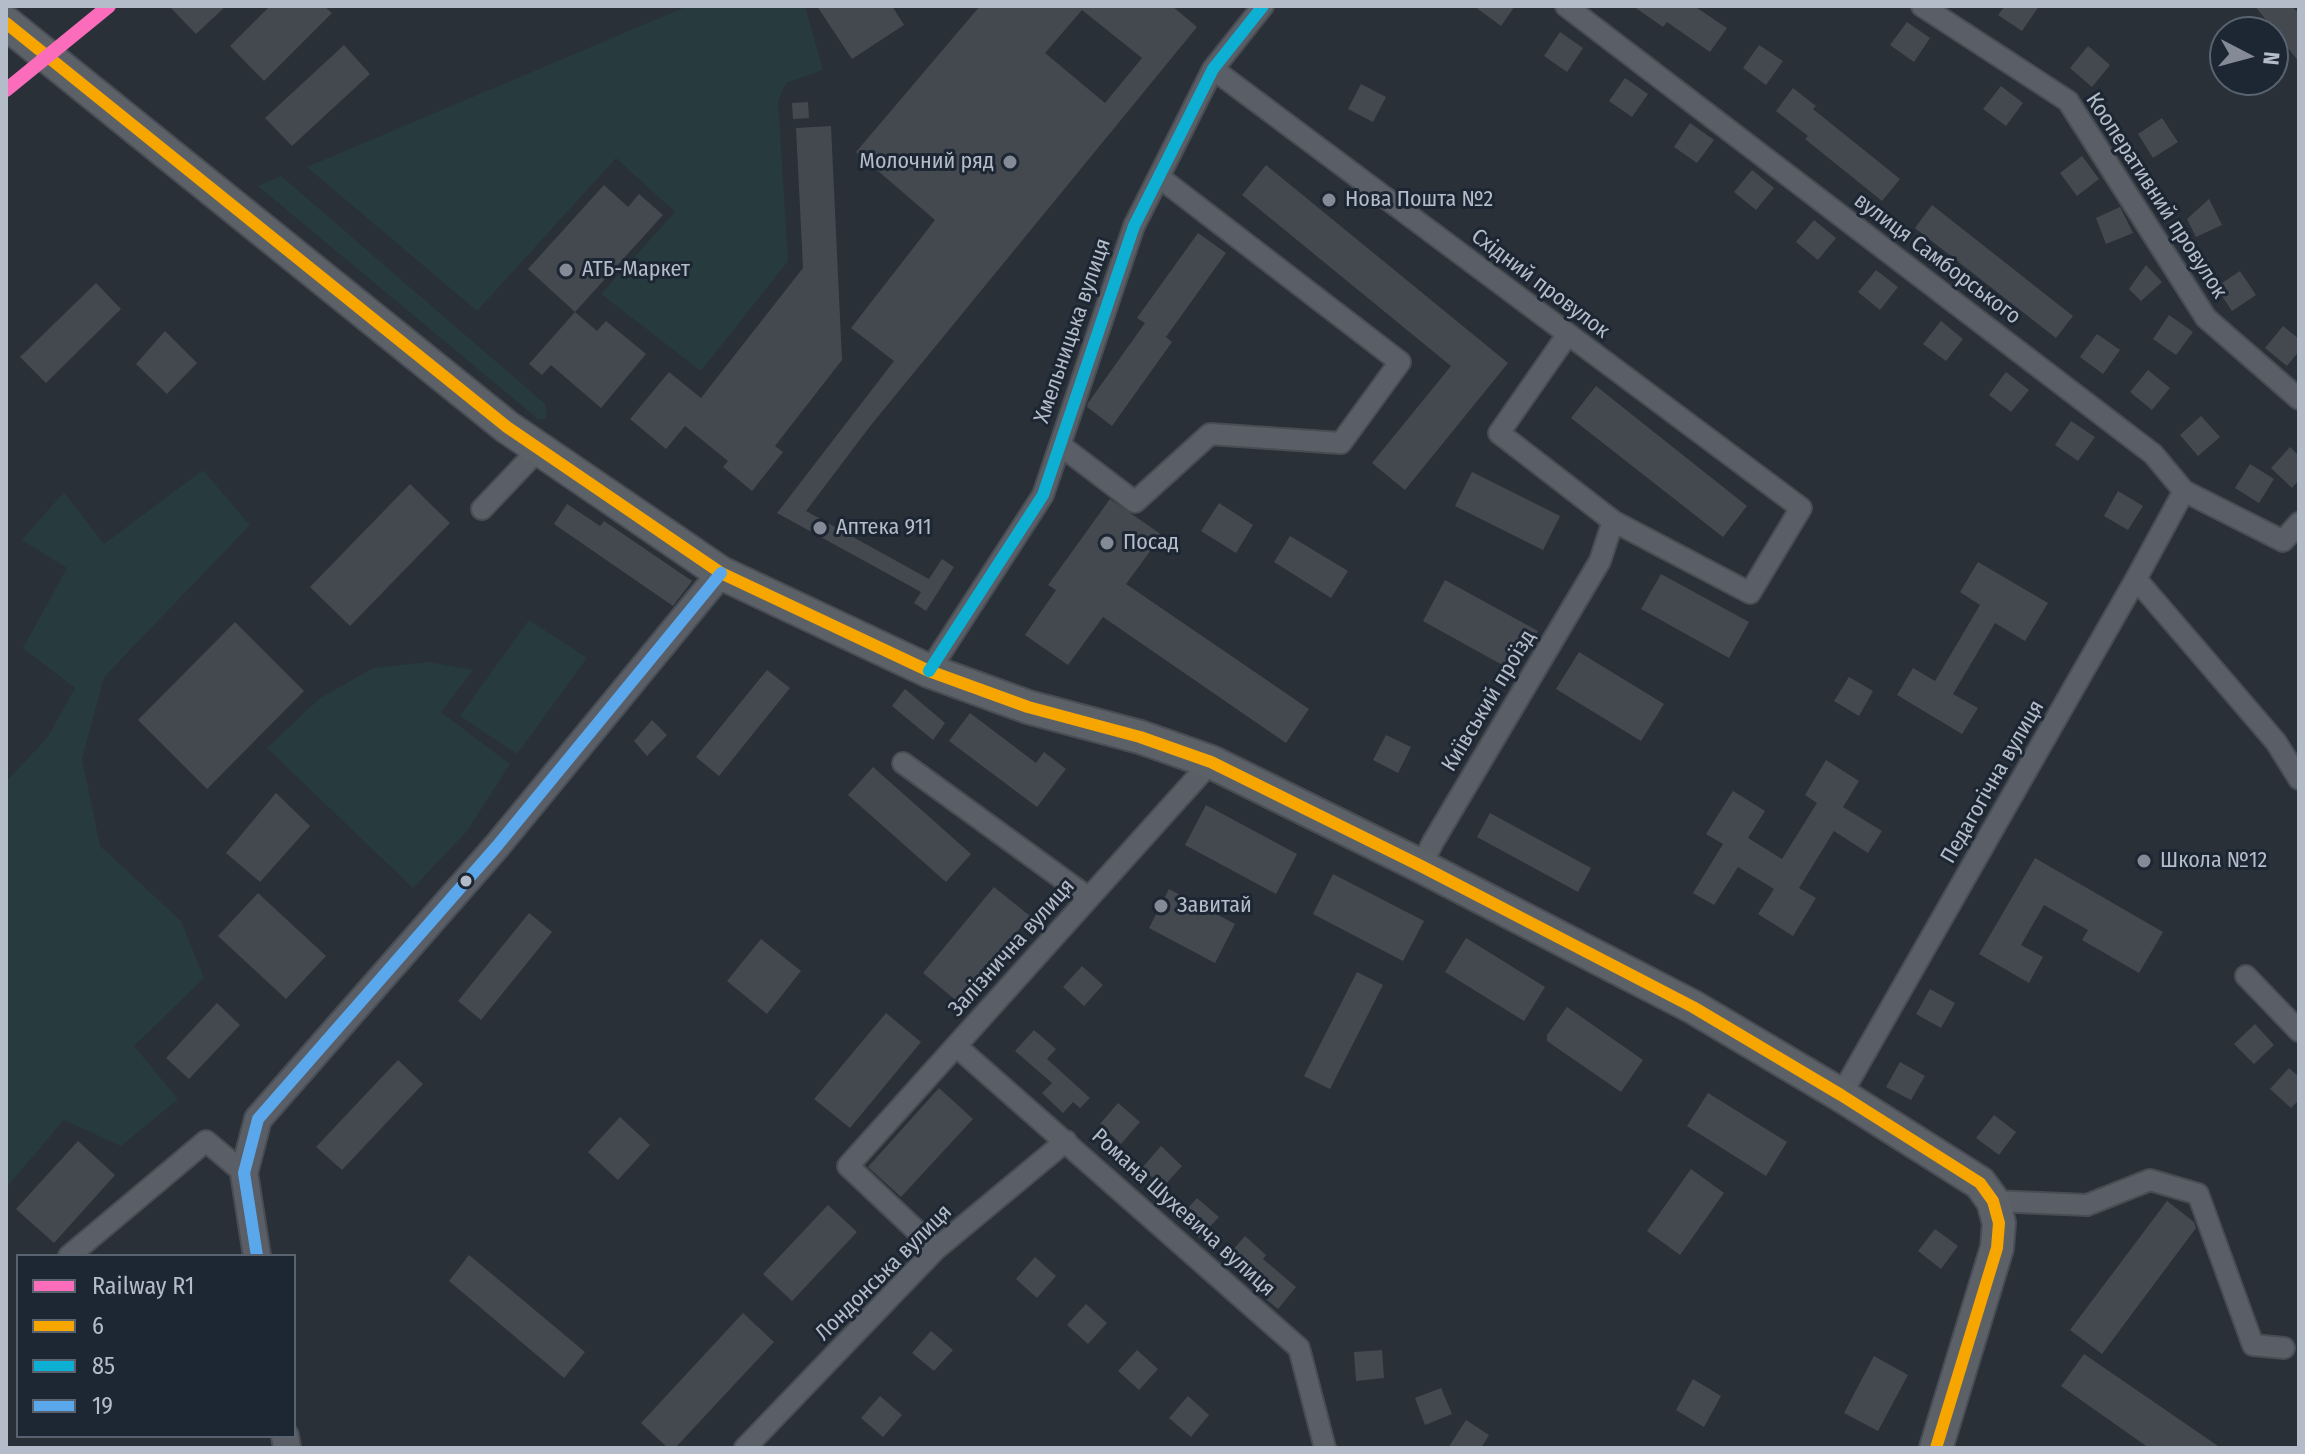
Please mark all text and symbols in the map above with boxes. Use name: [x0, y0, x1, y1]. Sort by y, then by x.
north arrow: [2209, 16, 2289, 96]
text: N: [2257, 50, 2285, 66]
street label: Кооперативний провулок: [2080, 88, 2232, 304]
place label: Молочний ряд: [859, 149, 994, 175]
marker: Молочний ряд: [1001, 153, 1019, 171]
place label: Нова Пошта №2: [1345, 187, 1493, 213]
street label: вулиця Самборського: [1848, 188, 2026, 330]
marker: Нова Пошта №2: [1320, 191, 1338, 209]
street label: Східний провулок: [1466, 223, 1614, 345]
street label: Хмельницька вулиця: [1029, 235, 1117, 427]
place label: АТБ-Маркет: [582, 257, 690, 283]
marker: АТБ-Маркет: [557, 261, 575, 279]
place label: Аптека 911: [836, 515, 932, 541]
marker: Аптека 911: [811, 519, 829, 537]
place label: Посад: [1123, 530, 1179, 556]
marker: Посад: [1098, 534, 1116, 552]
street label: Київський проїзд: [1436, 626, 1542, 776]
street label: Педагогічна вулиця: [1936, 696, 2050, 868]
place label: Школа №12: [2160, 848, 2267, 874]
marker: Школа №12: [2135, 852, 2153, 870]
unlabelled marker: [458, 873, 474, 889]
street label: Залізнична вулиця: [943, 874, 1081, 1022]
place label: Завитай: [1177, 893, 1252, 919]
marker: Завитай: [1152, 897, 1170, 915]
street label: Романа Шухевича вулиця: [1086, 1123, 1280, 1303]
street label: Лондонська вулиця: [810, 1199, 958, 1347]
legend: [16, 1254, 296, 1438]
text: Railway R1: [92, 1272, 194, 1300]
text: 6: [92, 1312, 104, 1340]
text: 85: [92, 1352, 115, 1380]
text: 19: [92, 1392, 113, 1420]

